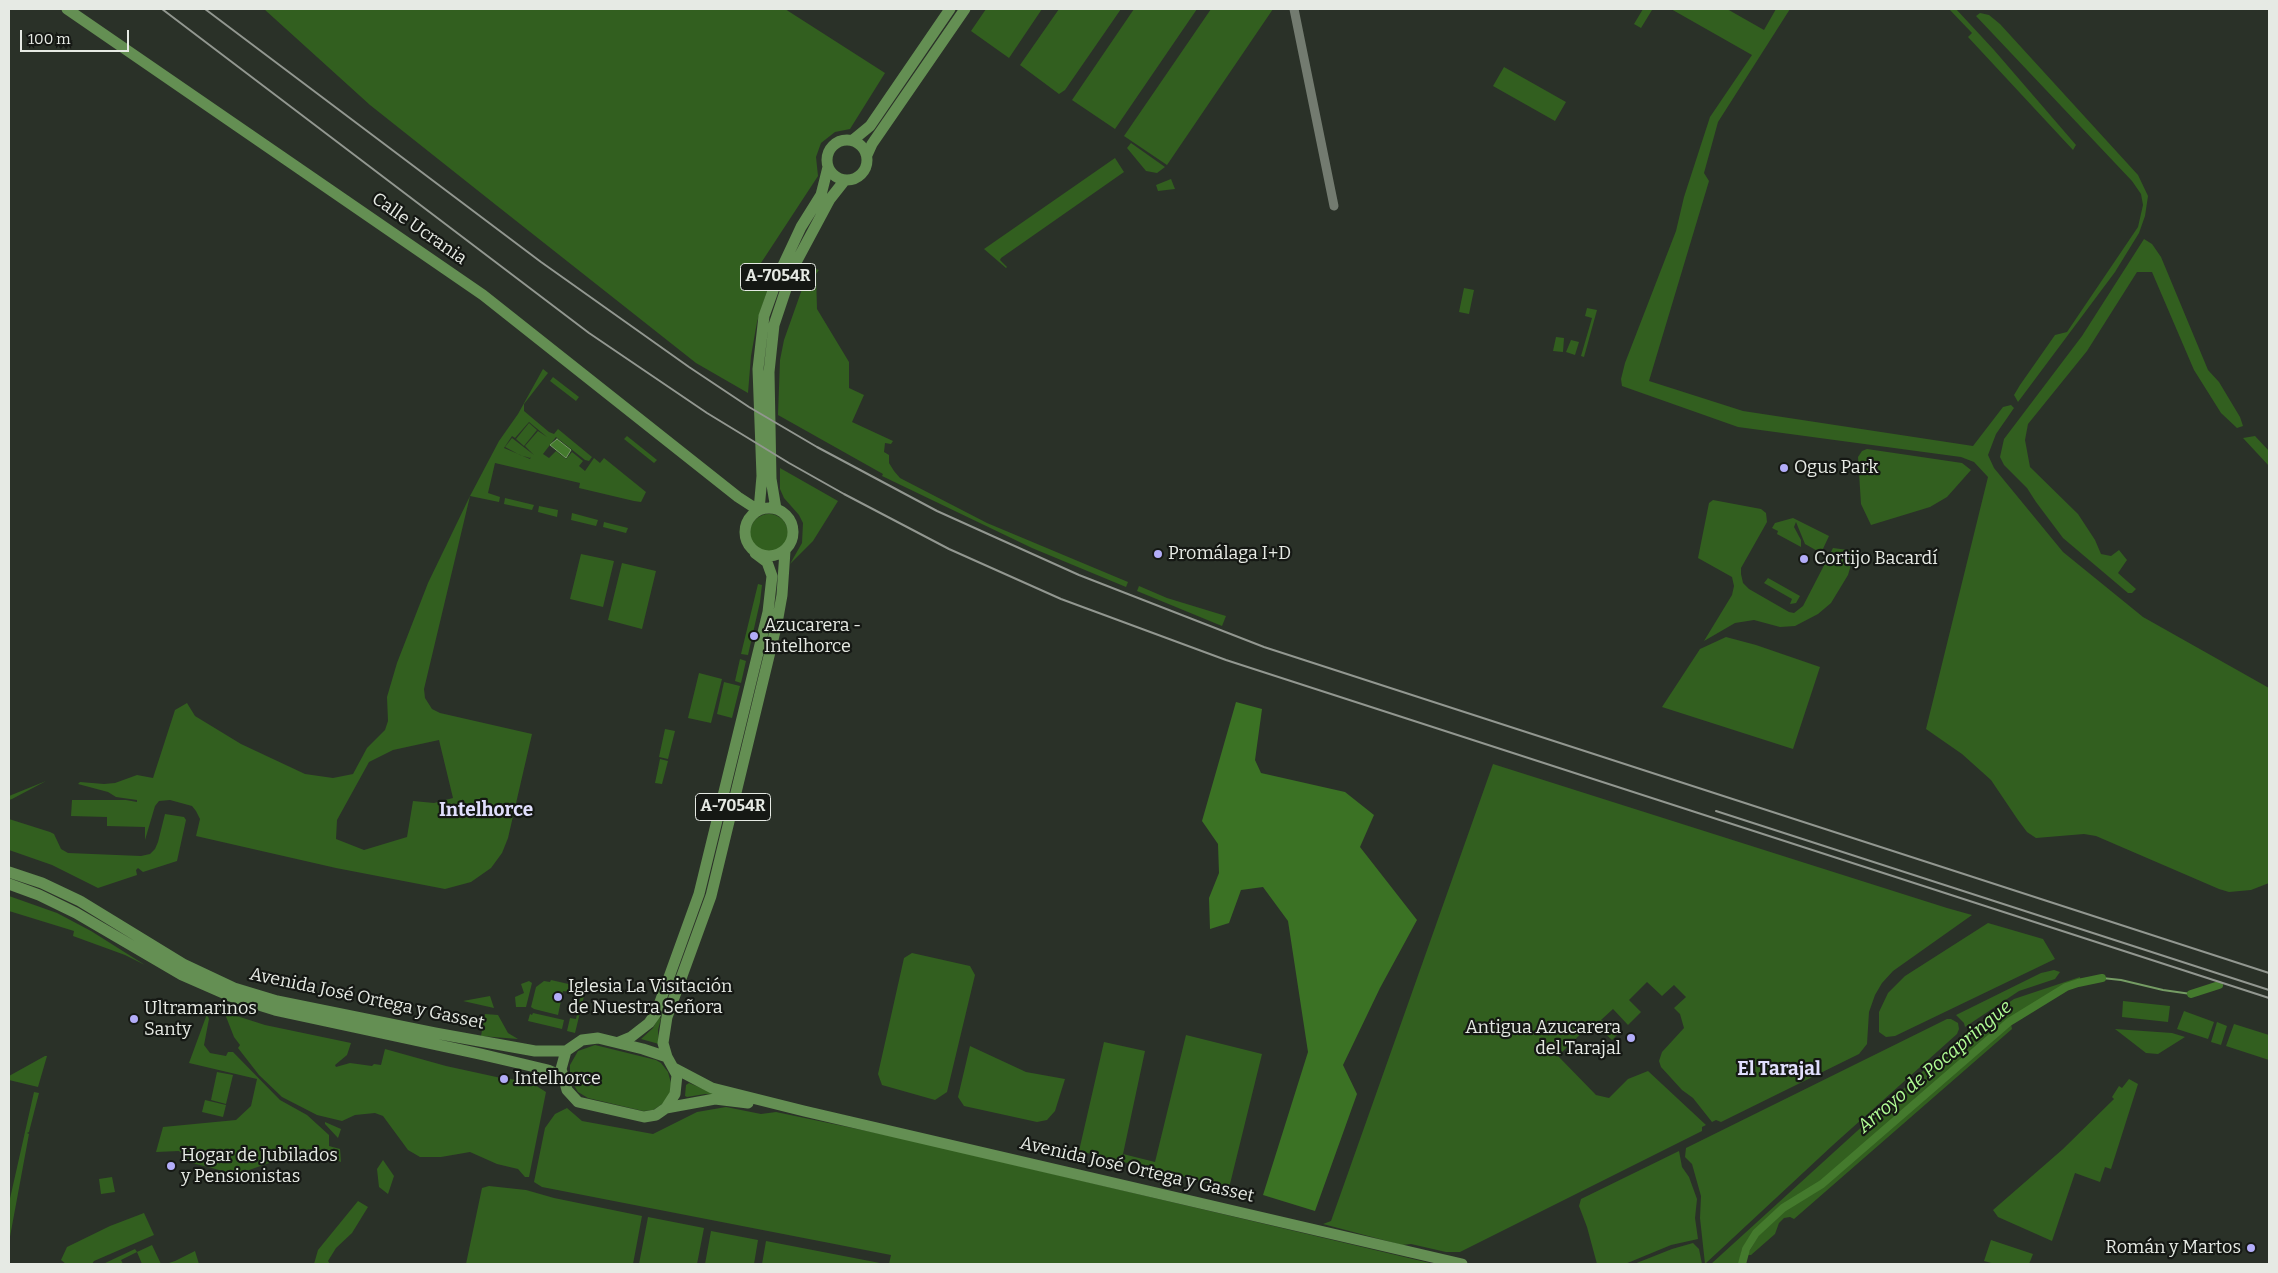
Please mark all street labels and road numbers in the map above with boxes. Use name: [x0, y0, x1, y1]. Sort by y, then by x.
street label: Calle Ucrania: [367, 188, 471, 270]
road number: A-7054R: [740, 264, 816, 290]
road number: A-7054R: [696, 794, 770, 820]
street label: Avenida José Ortega y Gasset: [248, 964, 486, 1034]
street label: Avenida José Ortega y Gasset: [1018, 1133, 1256, 1207]

